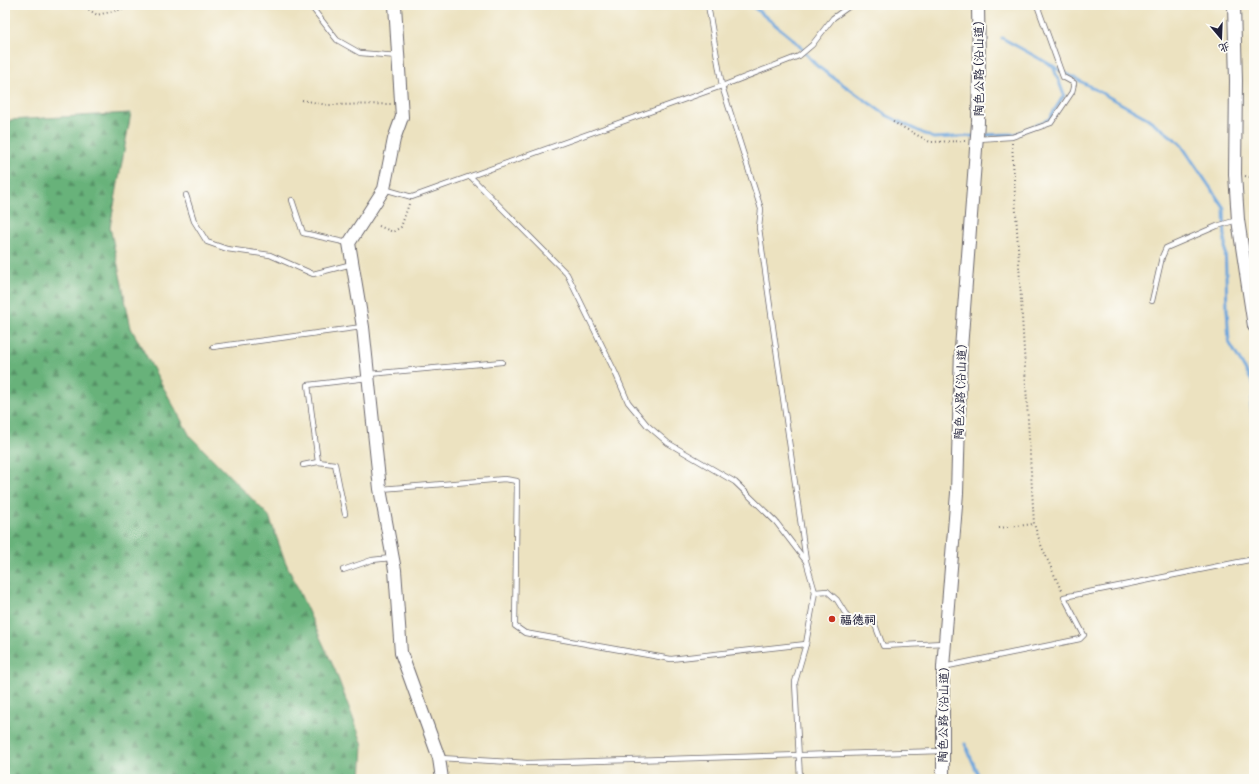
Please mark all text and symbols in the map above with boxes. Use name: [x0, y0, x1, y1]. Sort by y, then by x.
north arrow: [1201, 18, 1241, 58]
street label: 陶色公路 (沿山道): [970, 21, 987, 117]
text: 北: [1217, 39, 1232, 56]
street label: 陶色公路 (沿山道): [950, 344, 970, 440]
place label: 福德祠: [840, 611, 876, 628]
marker: 福德祠: [827, 614, 837, 624]
street label: 陶色公路 (沿山道): [934, 667, 952, 763]

